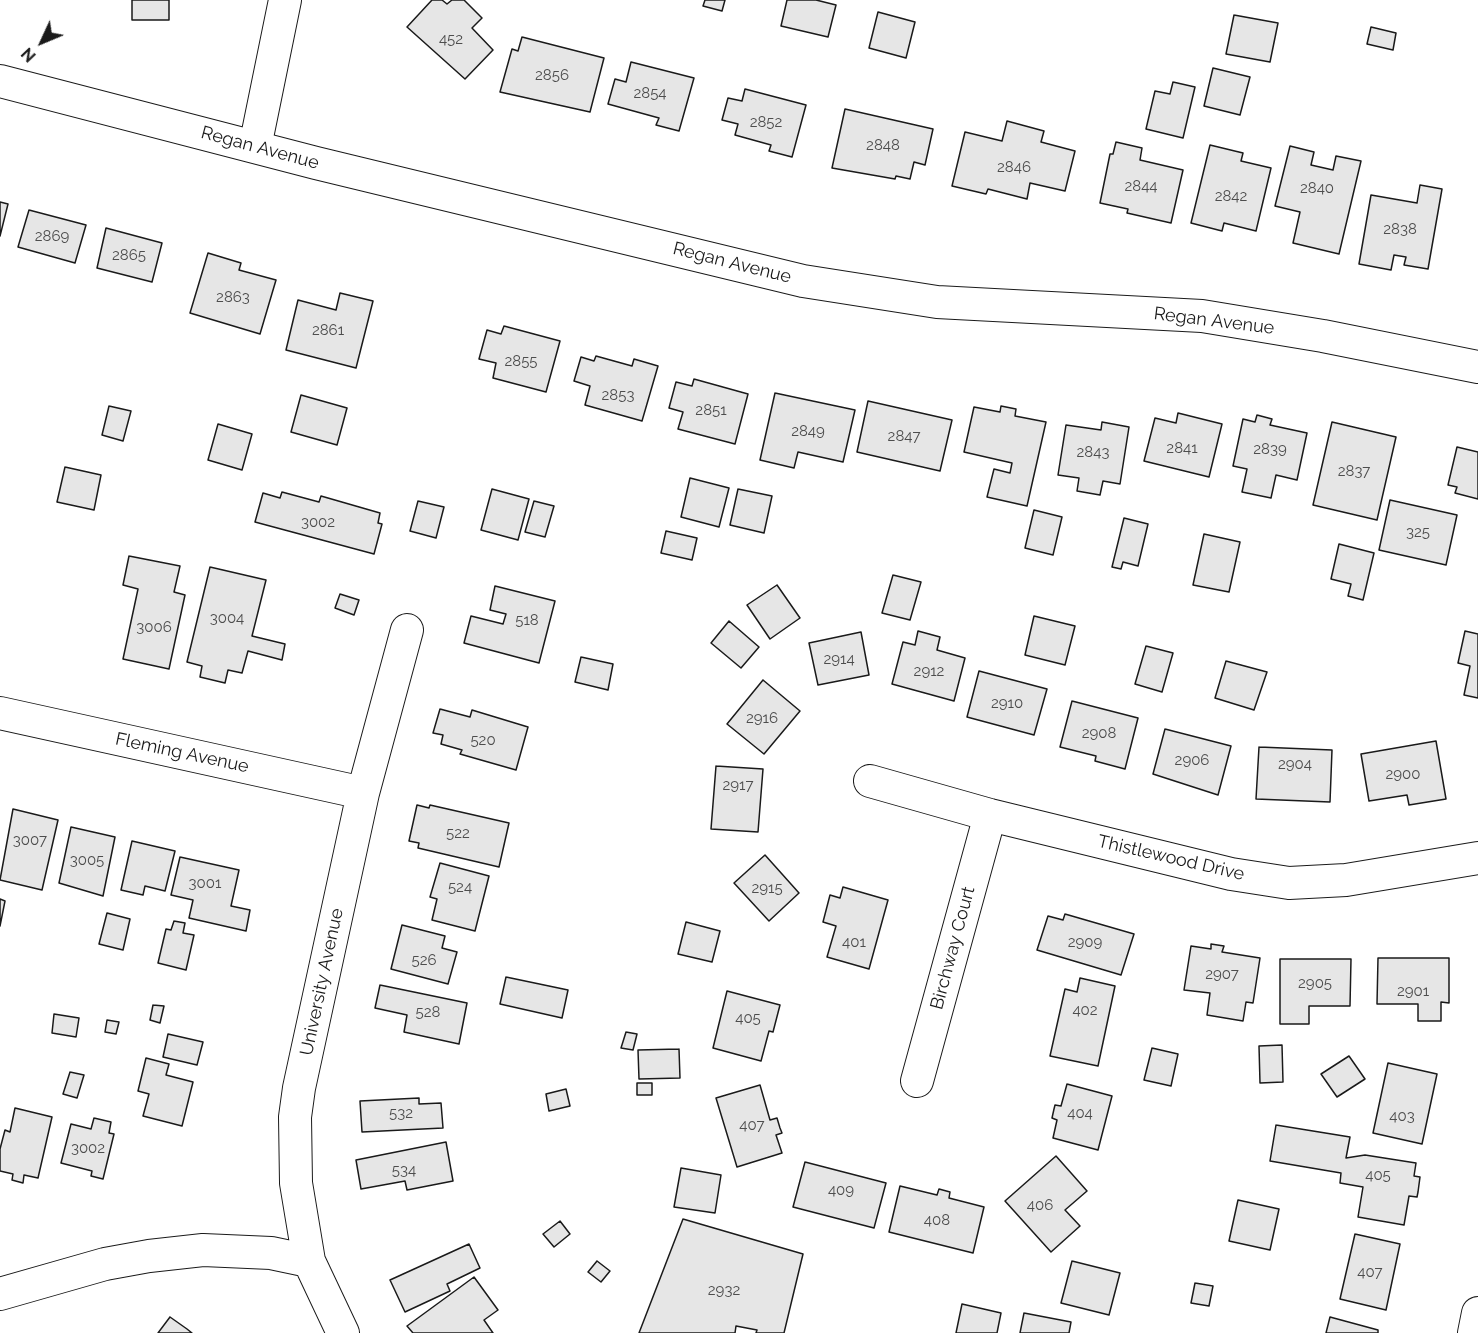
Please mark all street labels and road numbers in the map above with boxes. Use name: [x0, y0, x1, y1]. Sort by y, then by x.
street label: Regan Avenue: [199, 122, 321, 174]
street label: Regan Avenue: [671, 238, 793, 288]
street label: Regan Avenue: [1153, 303, 1275, 339]
street label: Fleming Avenue: [113, 728, 251, 778]
street label: Thistlewood Drive: [1096, 831, 1246, 885]
street label: Birchway Court: [926, 884, 980, 1012]
street label: University Avenue: [296, 906, 348, 1058]

